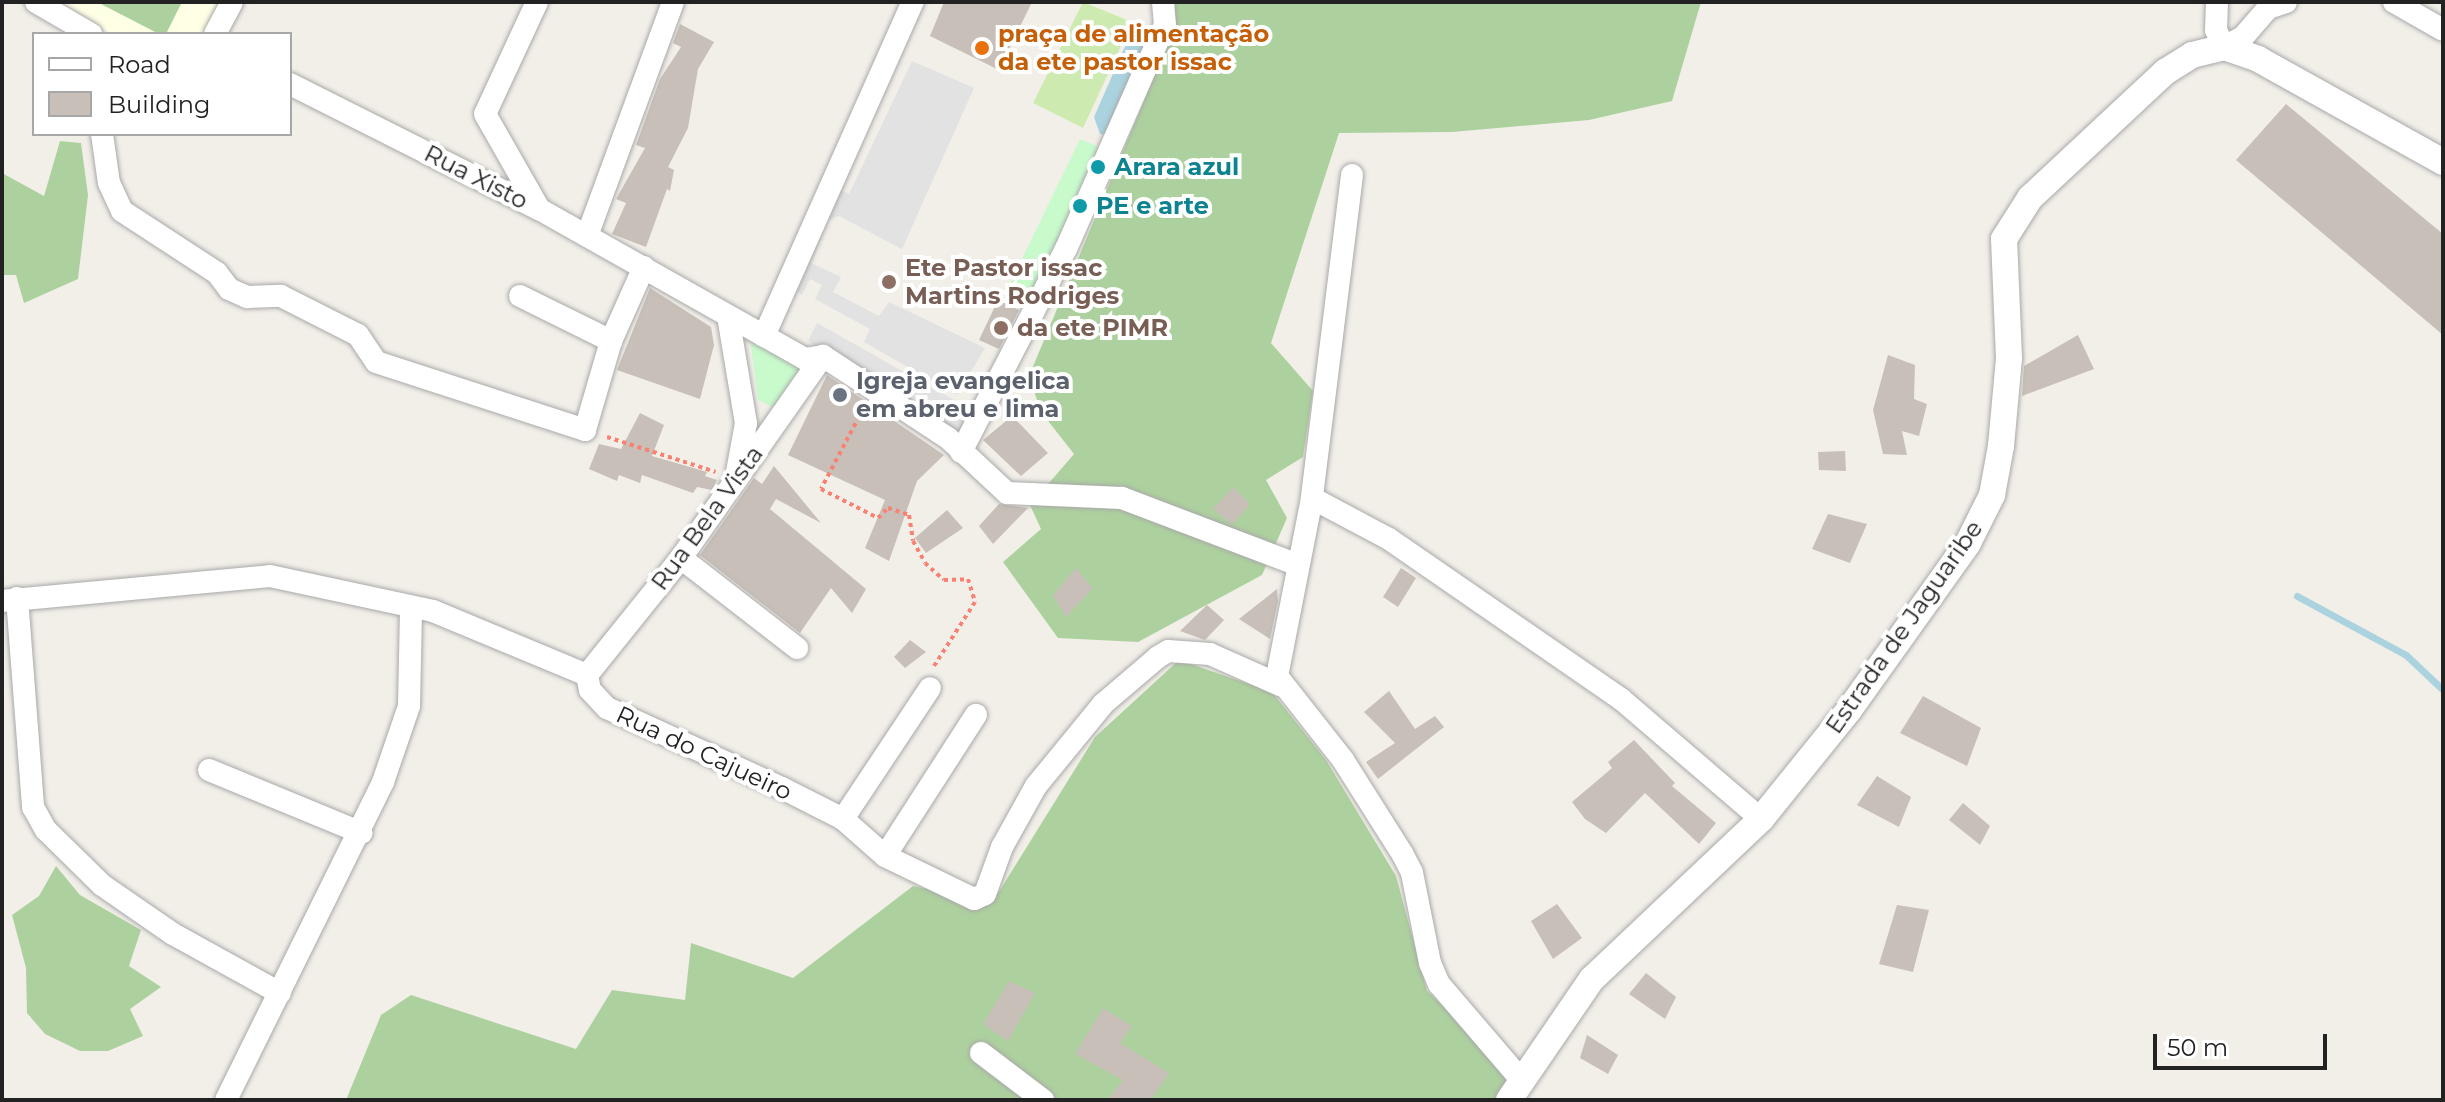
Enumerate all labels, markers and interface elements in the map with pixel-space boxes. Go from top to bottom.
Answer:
place label: praça de alimentação da ete pastor issac [998,20,1269,76]
legend [32,32,292,136]
marker: praça de alimentação da ete pastor issac [973,39,991,57]
text: Road [108,50,171,79]
text: Building [108,90,211,119]
street label: Rua Xisto [419,139,533,215]
place label: Arara azul [1114,153,1239,181]
marker: Arara azul [1089,158,1107,176]
place label: PE e arte [1096,192,1209,220]
marker: PE e arte [1071,197,1089,215]
place label: Ete Pastor issac Martins Rodriges [905,254,1119,310]
marker: Ete Pastor issac Martins Rodriges [880,273,898,291]
place label: da ete PIMR [1017,314,1168,342]
marker: da ete PIMR [992,319,1010,337]
place label: Igreja evangelica em abreu e lima [856,367,1070,423]
marker: Igreja evangelica em abreu e lima [831,386,849,404]
street label: Rua Bela Vista [645,440,769,596]
street label: Estrada de Jaguaribe [1820,515,1988,739]
street label: Rua do Cajueiro [612,700,796,806]
scale bar [2157,1018,2331,1068]
text: 50 m [2167,1033,2228,1062]

